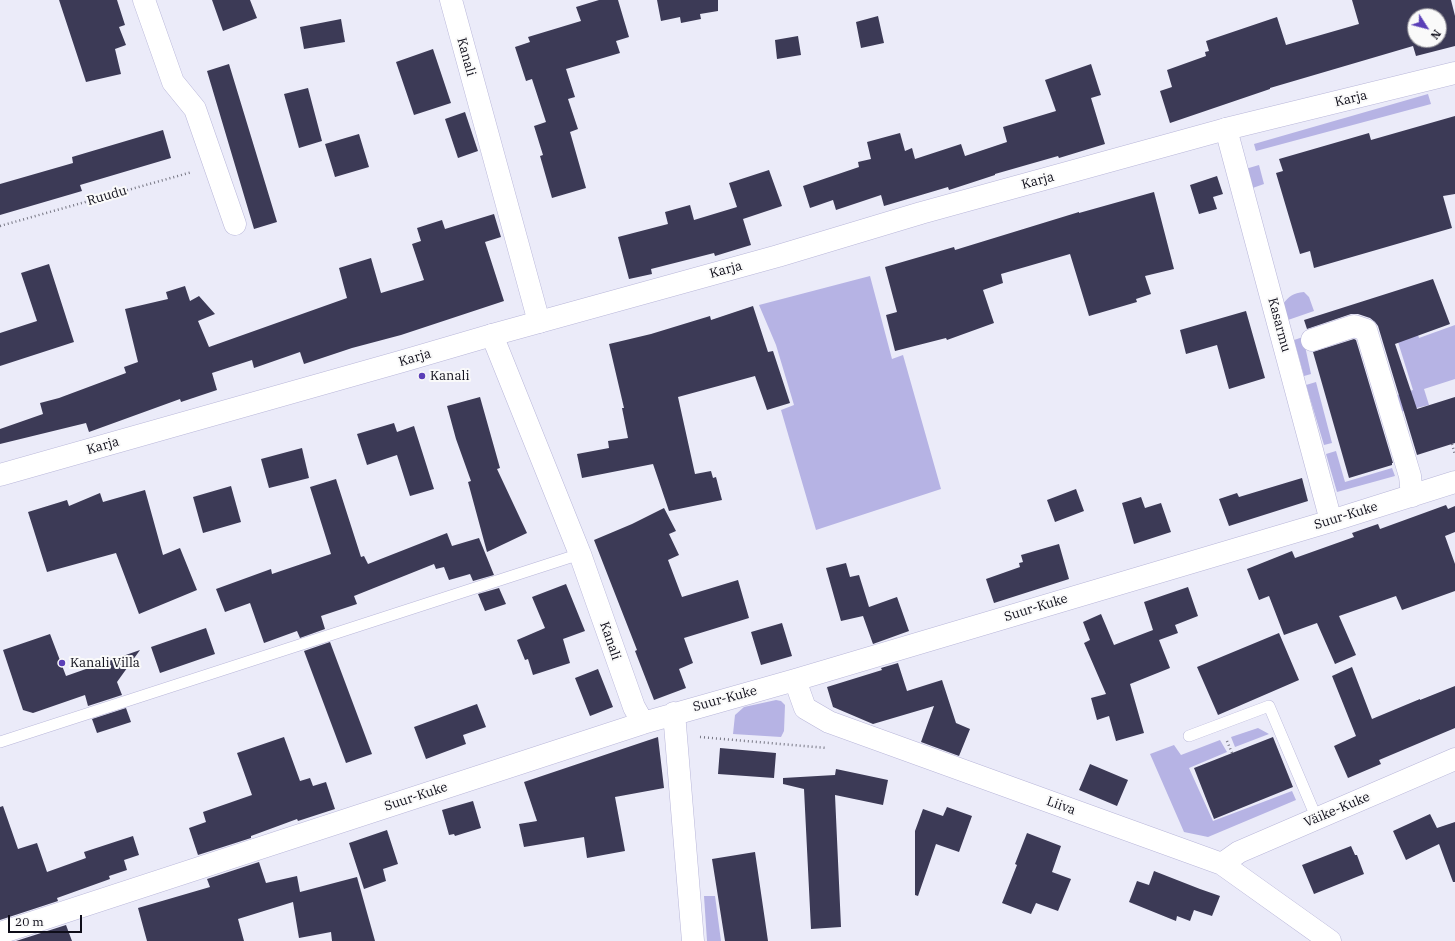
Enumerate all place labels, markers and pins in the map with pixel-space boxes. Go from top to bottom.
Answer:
place label: Kanali [430,368,469,384]
marker: Kanali [417,371,427,381]
place label: Kanali Villa [70,655,140,671]
marker: Kanali Villa [57,658,67,668]

